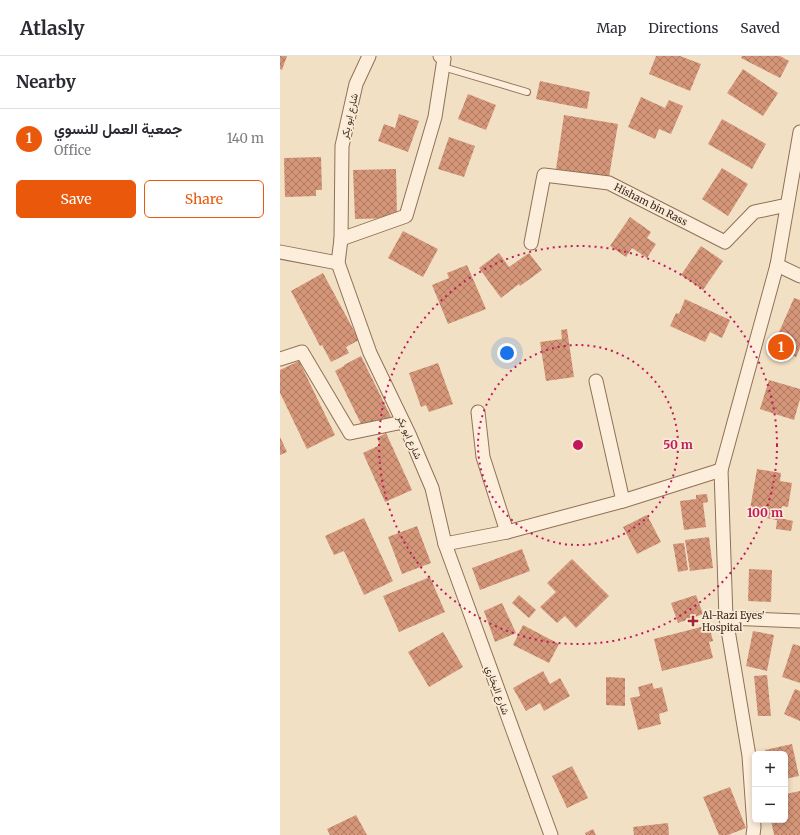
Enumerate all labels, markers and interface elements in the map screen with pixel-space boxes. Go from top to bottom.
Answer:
text: Atlasly [20,16,84,40]
text: Map [596,19,626,37]
text: Directions [648,19,718,37]
text: Saved [740,19,780,37]
text: Nearby [16,71,76,93]
street label: شارع ابو بكر [338,92,361,141]
text: جمعية العمل للنسوي [54,119,182,138]
text: 1 [26,130,32,147]
text: 140 m [227,130,264,147]
text: Office [54,142,91,159]
button: Save [16,180,136,218]
button: Share [144,180,264,218]
street label: Hisham bin Rass [612,180,690,229]
pin: 1 [768,332,794,362]
your location [497,343,517,363]
street label: شارع ابو بكر [394,412,425,461]
text: 50 m [663,437,693,452]
centre of rings [571,438,585,452]
text: 100 m [747,505,783,520]
place label: Al-Razi Eyes' Hospital [701,609,765,634]
marker: Al-Razi Eyes' Hospital [687,615,699,627]
street label: شارع البخاري [481,664,512,717]
map controls [752,751,788,823]
button: + [752,751,788,787]
button: − [752,787,788,823]

